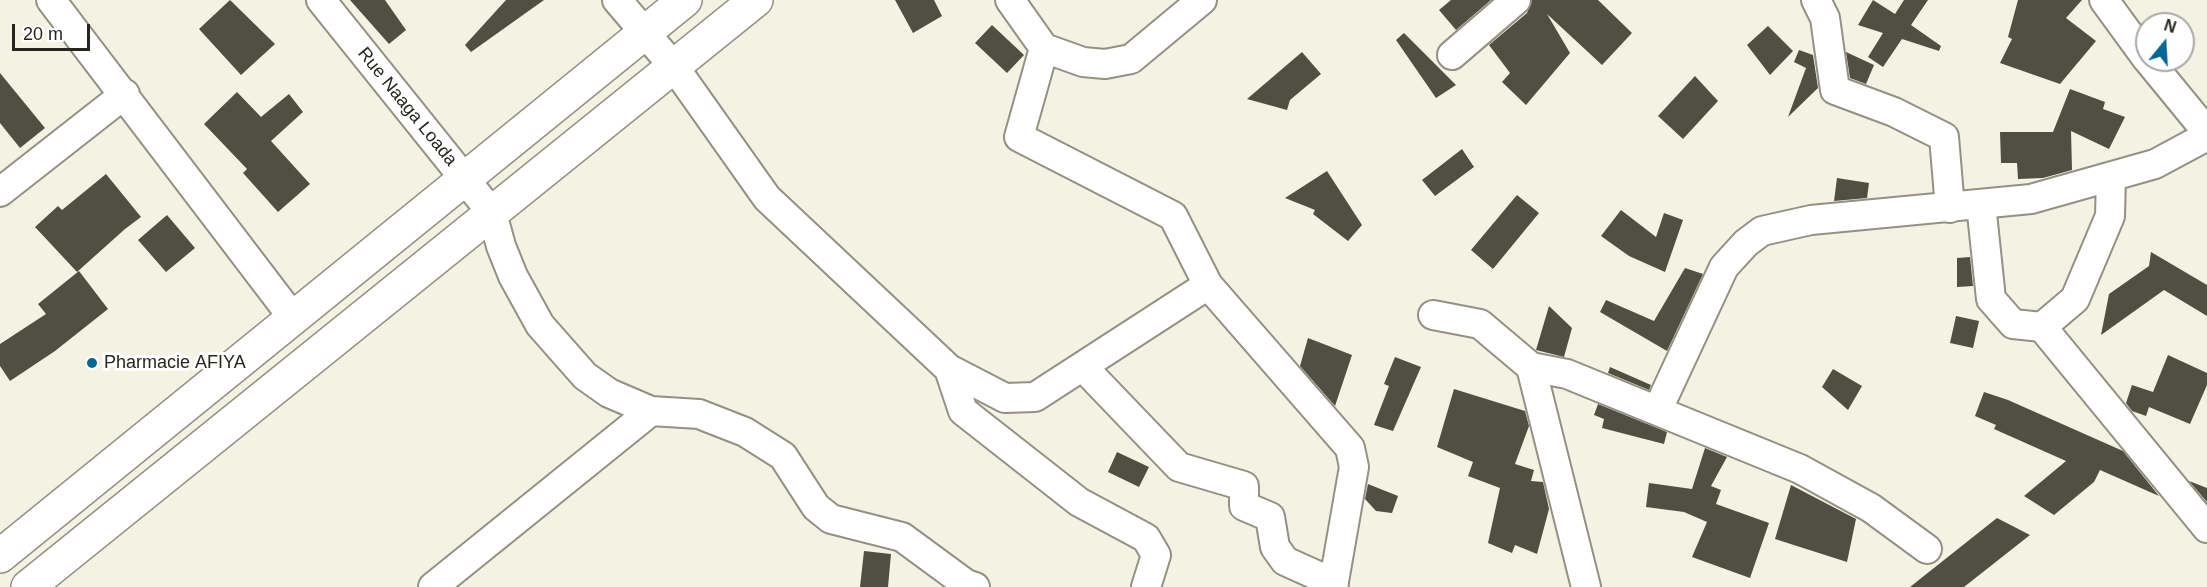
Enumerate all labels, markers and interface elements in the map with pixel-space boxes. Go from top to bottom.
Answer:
scale bar [15,12,93,50]
north arrow [2135,12,2195,72]
text: N [2162,16,2178,36]
text: 20 m [23,24,63,44]
street label: Rue Naaga Loada [353,43,461,171]
place label: Pharmacie AFIYA [104,352,246,374]
marker: Pharmacie AFIYA [85,356,99,370]

